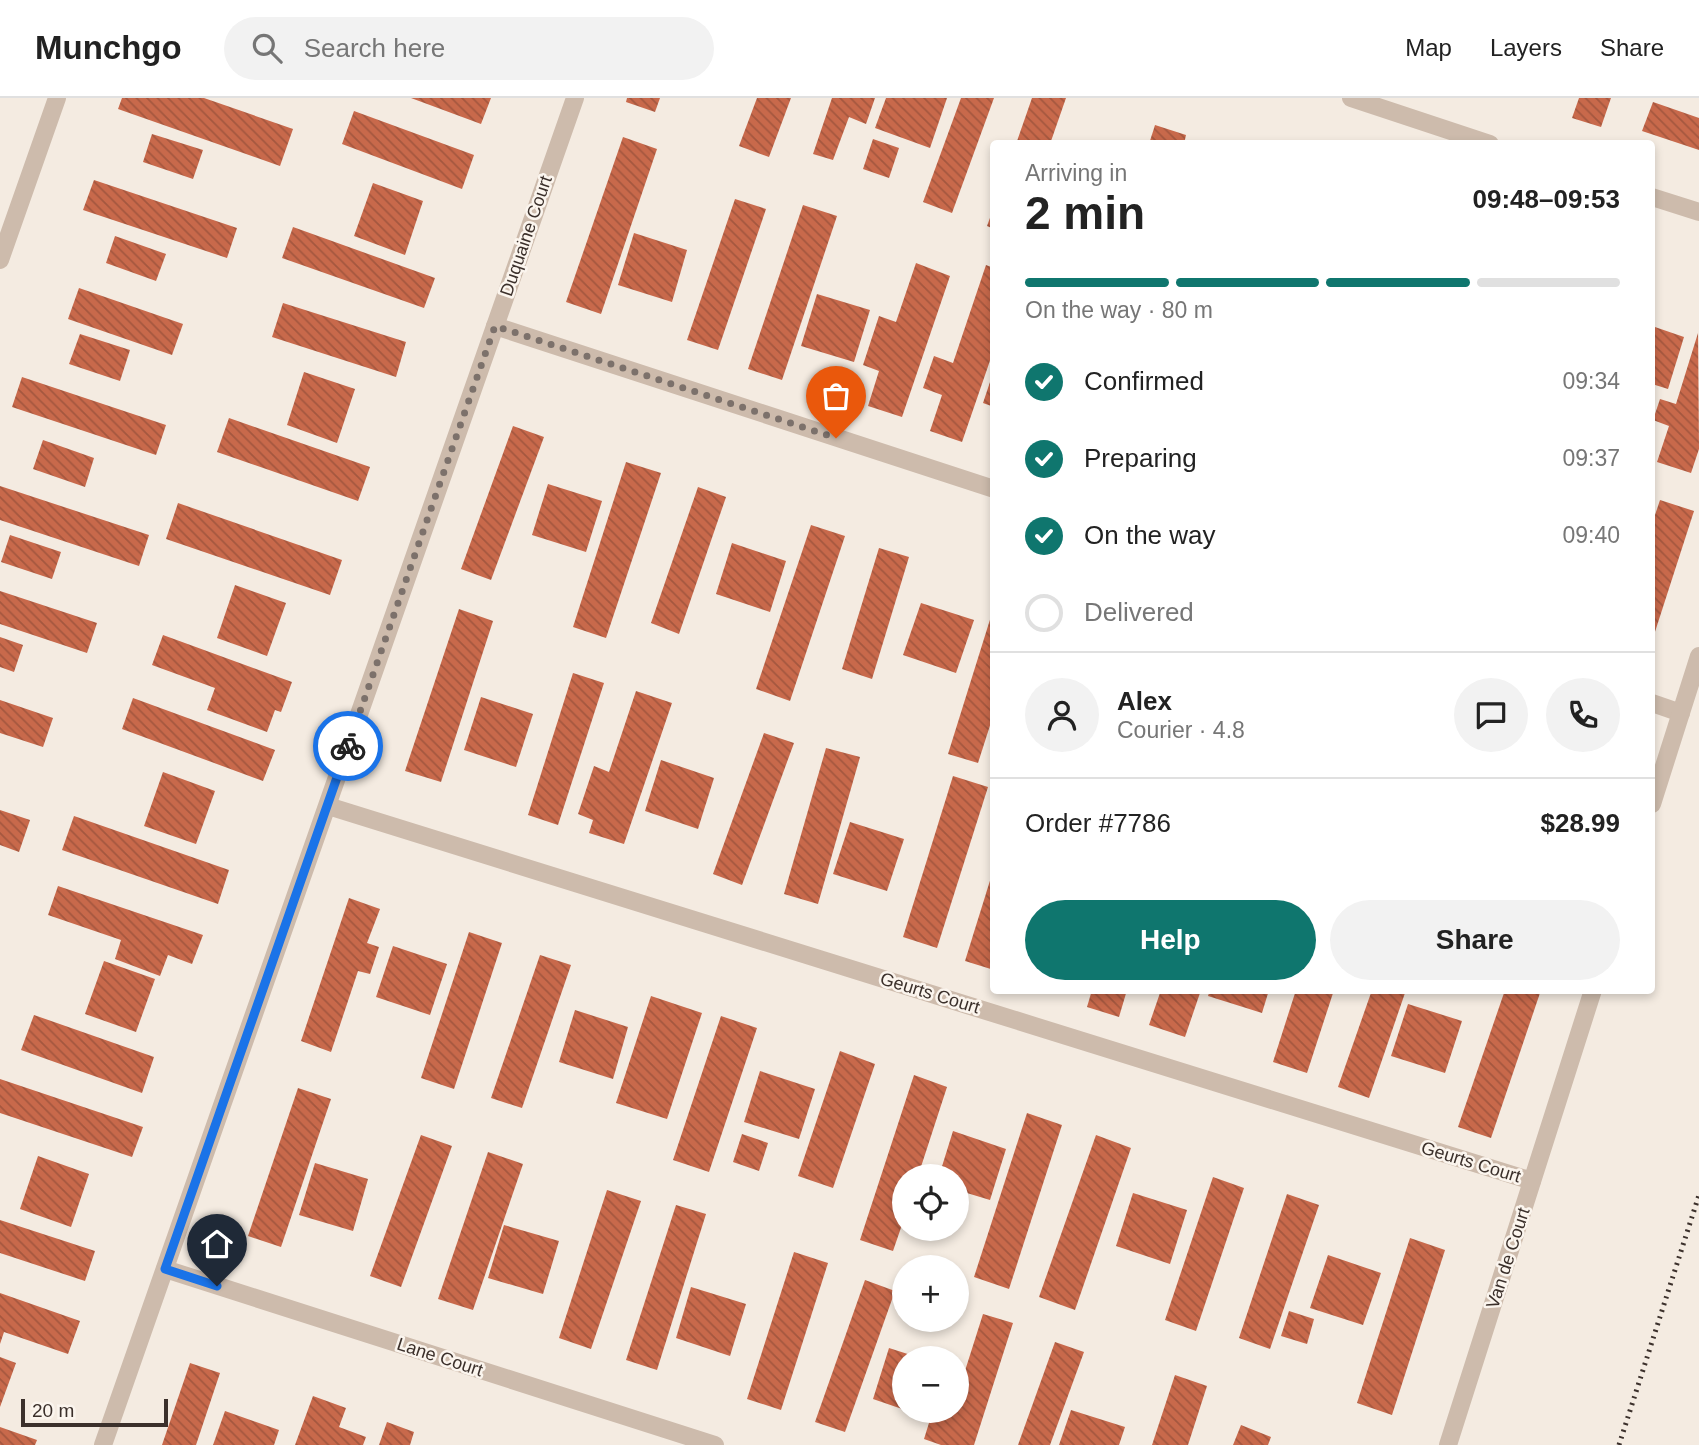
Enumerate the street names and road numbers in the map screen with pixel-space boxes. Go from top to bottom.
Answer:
street label: Duquaine Court [496,173,556,299]
street label: Geurts Court [878,968,982,1018]
street label: Geurts Court [1419,1137,1523,1187]
street label: Van de Court [1482,1205,1534,1311]
street label: Lane Court [395,1334,485,1380]

